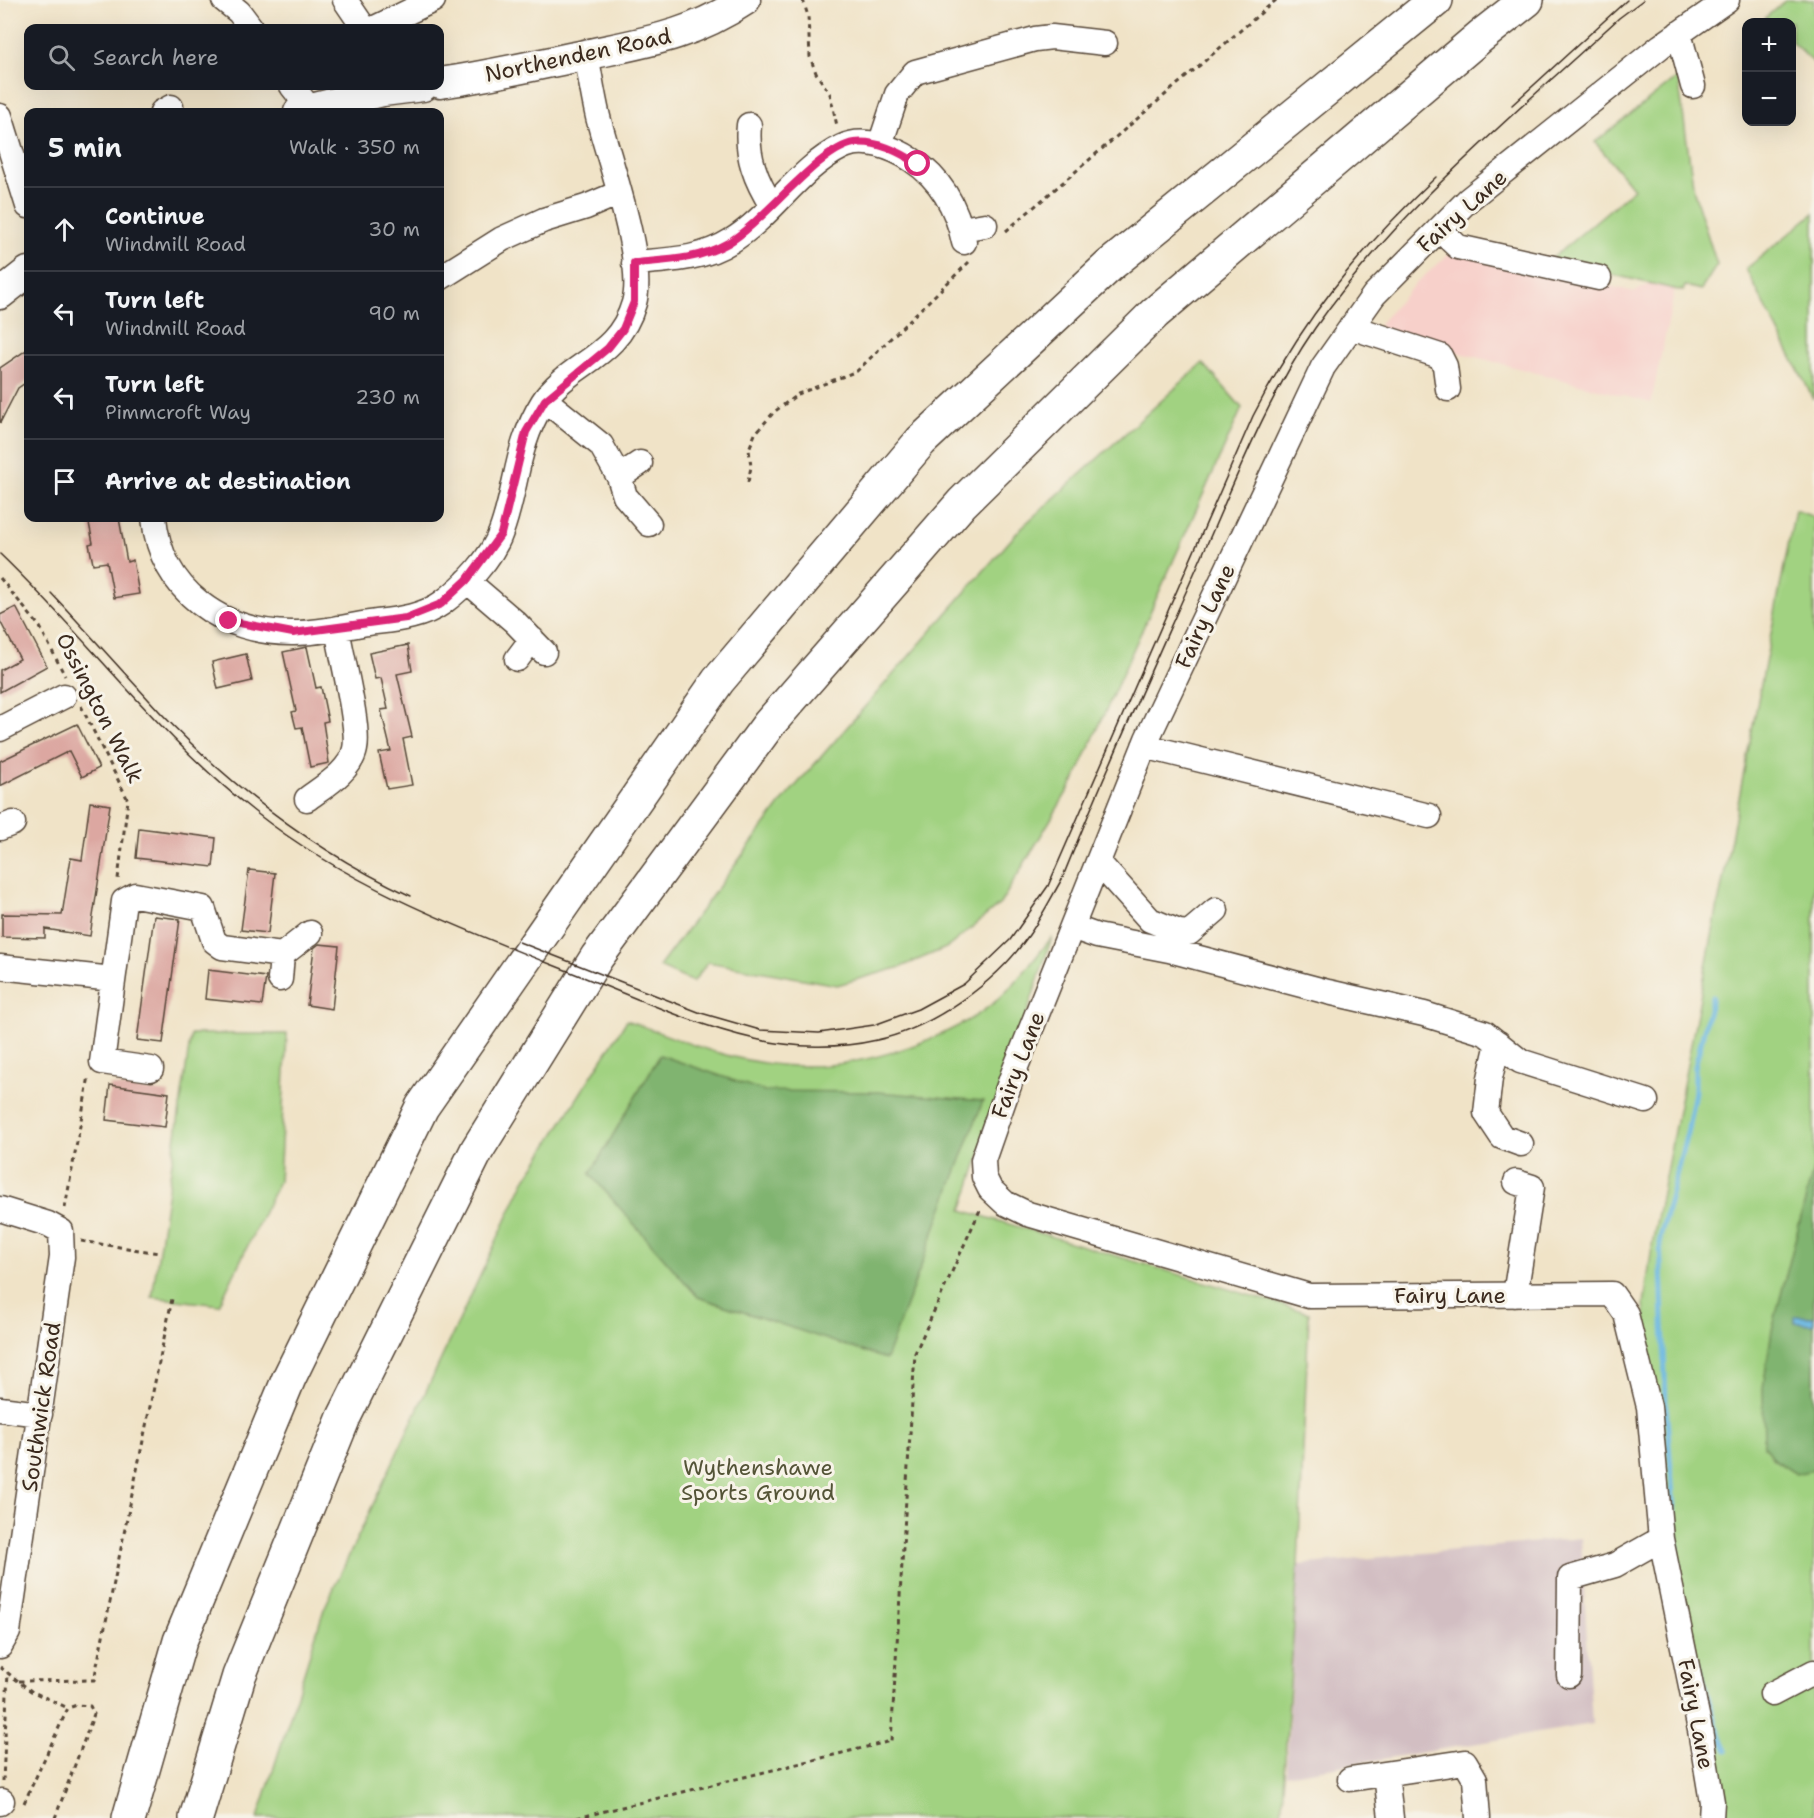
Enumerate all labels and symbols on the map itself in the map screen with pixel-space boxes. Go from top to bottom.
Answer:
street label: Northenden Road [482,21,674,89]
route start [904,150,930,176]
street label: Fairy Lane [1411,163,1513,259]
street label: Fairy Lane [1168,559,1242,673]
route end [215,607,241,633]
street label: Ossington Walk [50,628,150,788]
street label: Fairy Lane [984,1008,1052,1122]
street label: Fairy Lane [1394,1281,1506,1310]
street label: Southwick Road [15,1320,67,1494]
park label: Wythenshawe Sports Ground [681,1453,835,1507]
street label: Fairy Lane [1671,1656,1721,1772]

